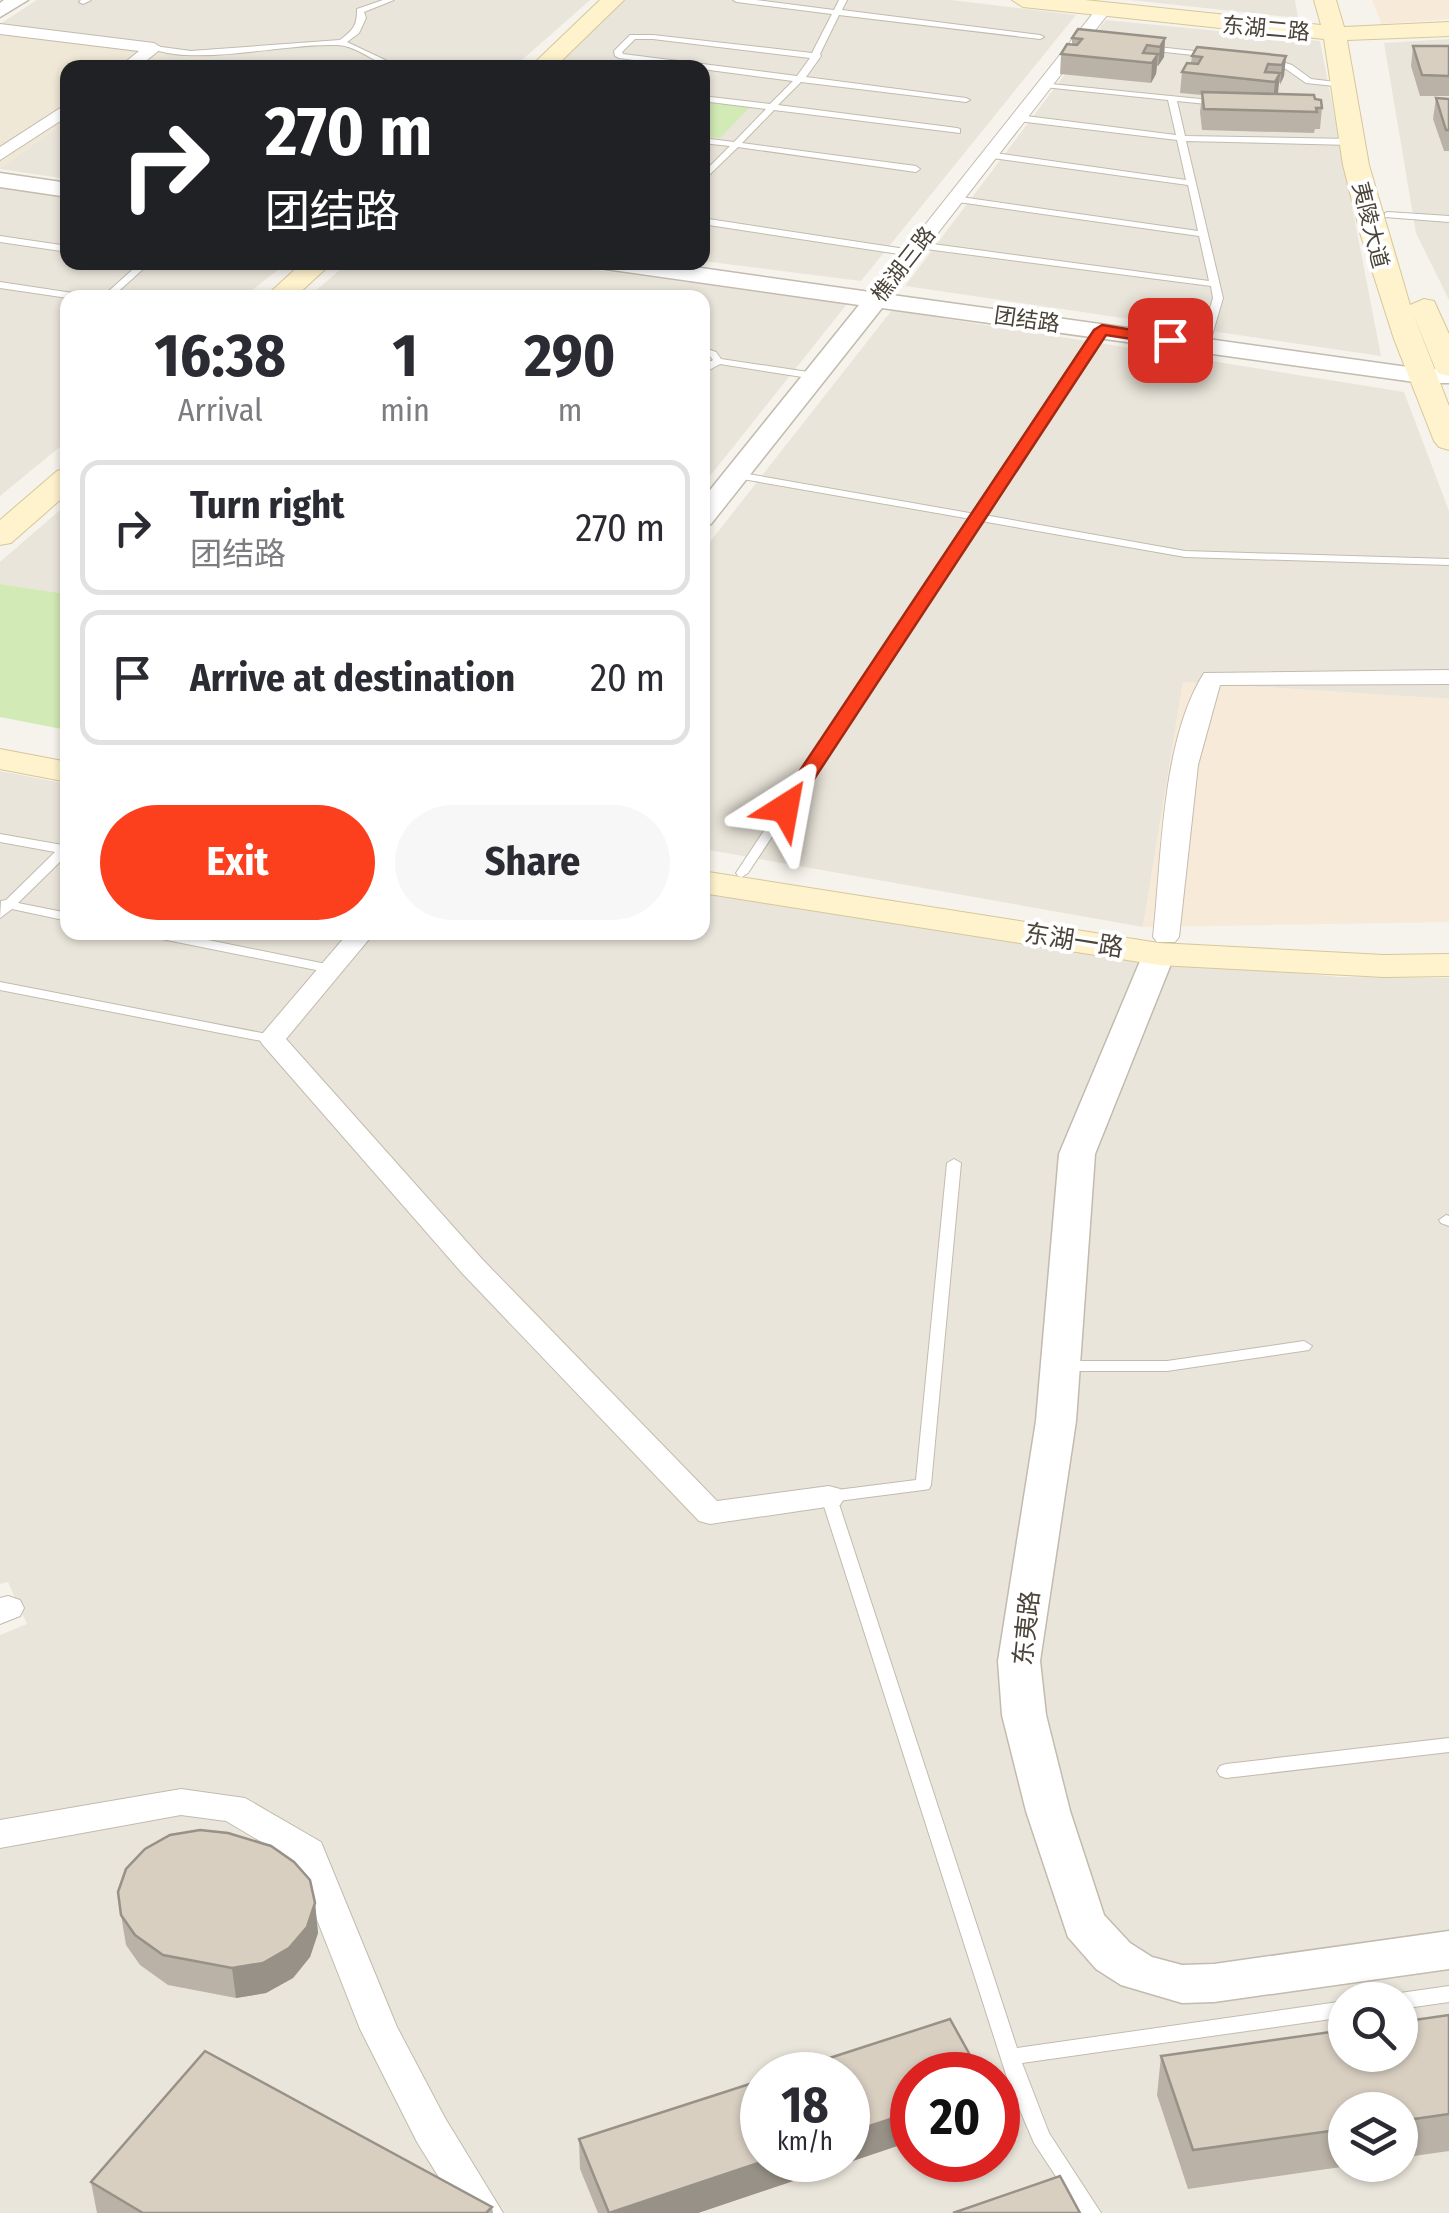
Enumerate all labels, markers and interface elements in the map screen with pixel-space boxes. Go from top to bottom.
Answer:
street label: 东湖二路 [1221,11,1311,46]
text: 270 m [265,90,432,174]
icon: right [100,100,230,230]
street label: 夷陵大道 [1347,179,1394,271]
text: 团结路 [265,185,400,239]
street label: 樵湖三路 [866,221,941,307]
pin [1128,298,1213,383]
street label: 团结路 [992,302,1061,337]
icon: arrive [1143,313,1198,368]
text: 16:38 [154,320,286,392]
text: 1 [392,320,418,392]
text: 290 [524,320,616,392]
text: Arrival [178,391,263,429]
text: min [380,391,430,429]
text: m [558,391,582,429]
text: Turn right [190,482,344,528]
icon: right [105,500,160,555]
text: 270 m [576,505,665,551]
text: 团结路 [190,535,286,573]
icon: arrive [105,650,160,705]
text: Arrive at destination [190,655,515,701]
text: 20 m [590,655,665,701]
position arrow [733,756,837,860]
button: Exit [100,805,375,920]
button: Share [395,805,670,920]
street label: 东湖一路 [1022,918,1126,964]
street label: 东夷路 [1008,1589,1046,1667]
map controls [1328,1982,1418,2182]
button: search [1328,1982,1418,2072]
speed limit sign: 20 [890,2052,1020,2182]
text: 18 [781,2075,829,2135]
button: layers [1328,2092,1418,2182]
text: km/h [777,2127,833,2157]

